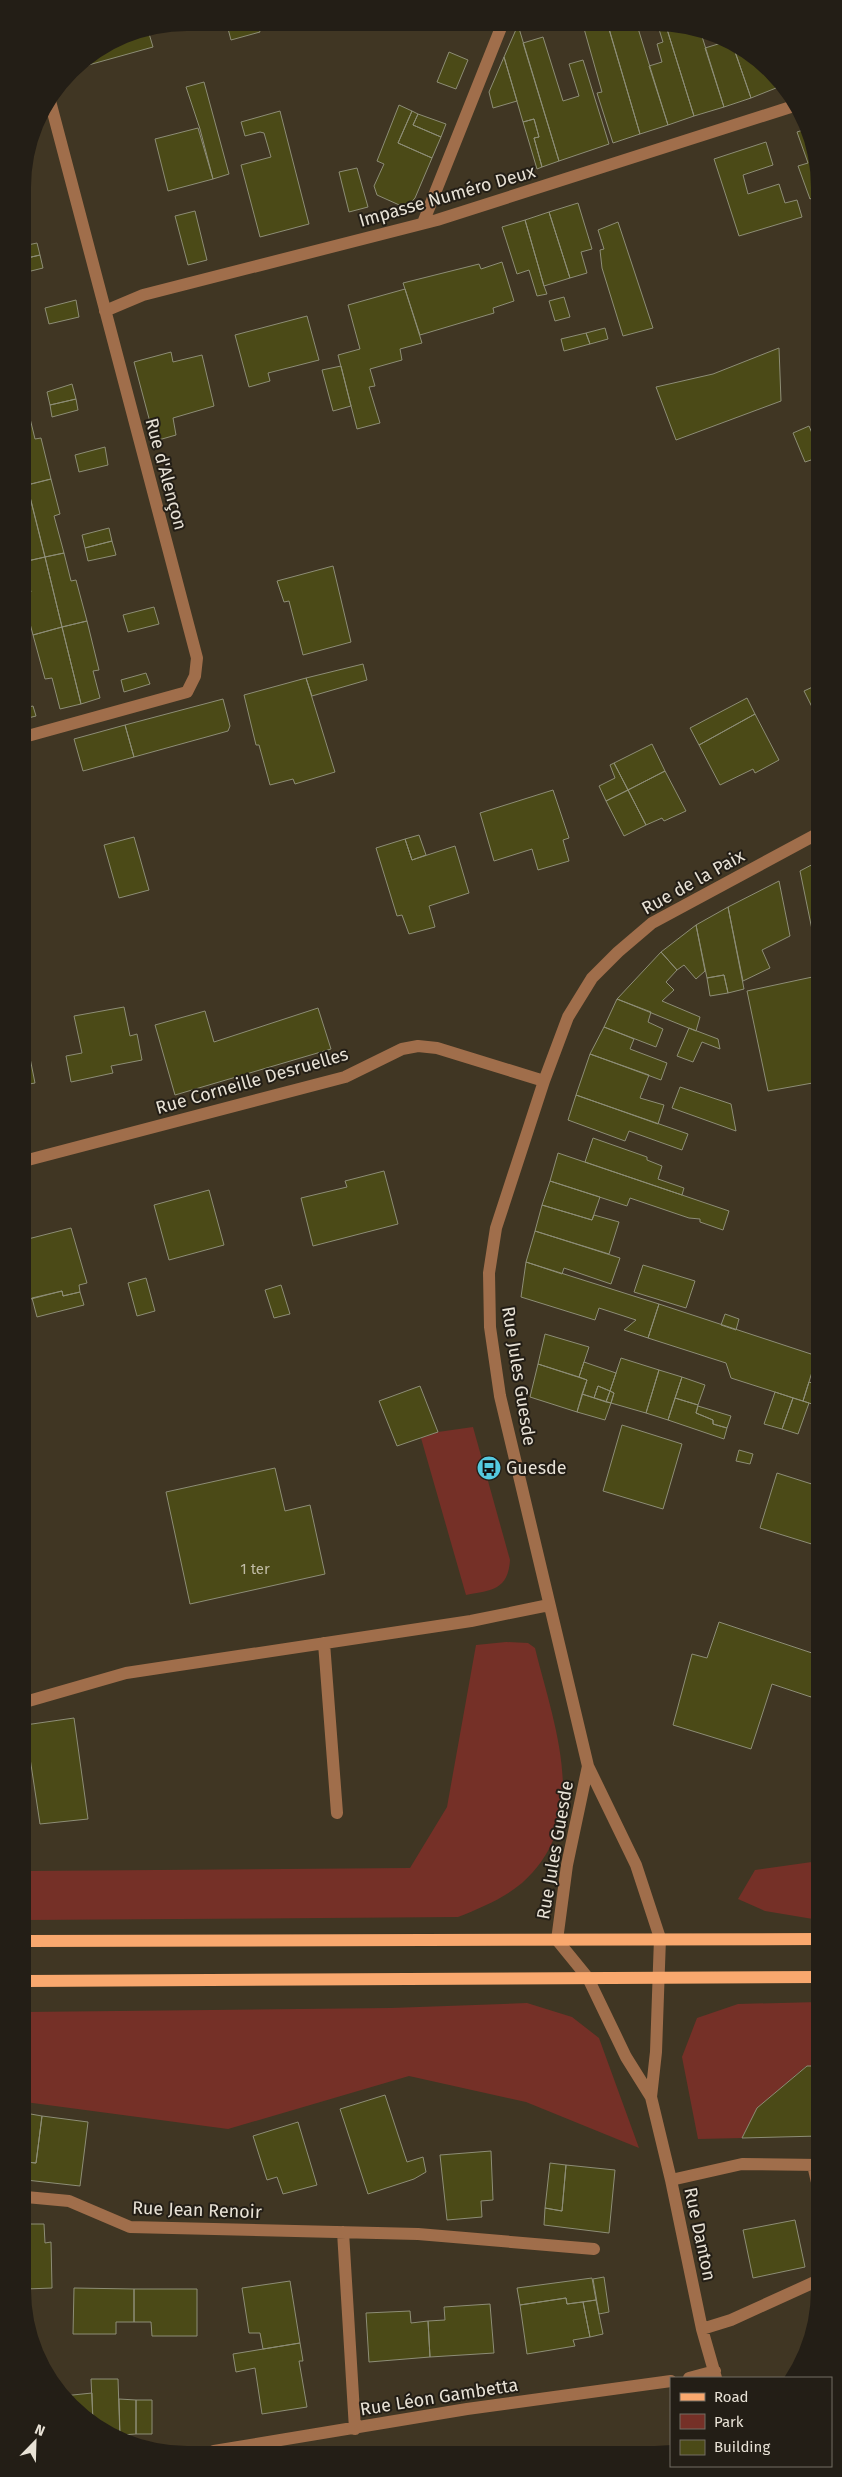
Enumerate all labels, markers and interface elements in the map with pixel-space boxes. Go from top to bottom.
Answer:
street label: Impasse Numéro Deux [356,160,538,232]
street label: Rue d'Alençon [140,415,192,533]
street label: Rue de la Paix [638,845,748,919]
street label: Rue Corneille Desruelles [153,1043,351,1119]
street label: Rue Jules Guesde [497,1305,541,1447]
bus stop icon: Guesde [476,1455,502,1481]
place label: Guesde [506,1457,567,1479]
house number: 1 ter [240,1560,270,1578]
street label: Rue Jules Guesde [532,1779,578,1921]
street label: Rue Danton [679,2185,721,2283]
street label: Rue Jean Renoir [132,2197,262,2223]
street label: Rue Léon Gambetta [358,2374,520,2420]
legend [670,2377,832,2467]
text: Road [714,2388,749,2406]
text: Park [714,2413,744,2431]
north arrow [10,2417,60,2467]
text: N [32,2421,47,2440]
text: Building [714,2438,770,2456]

